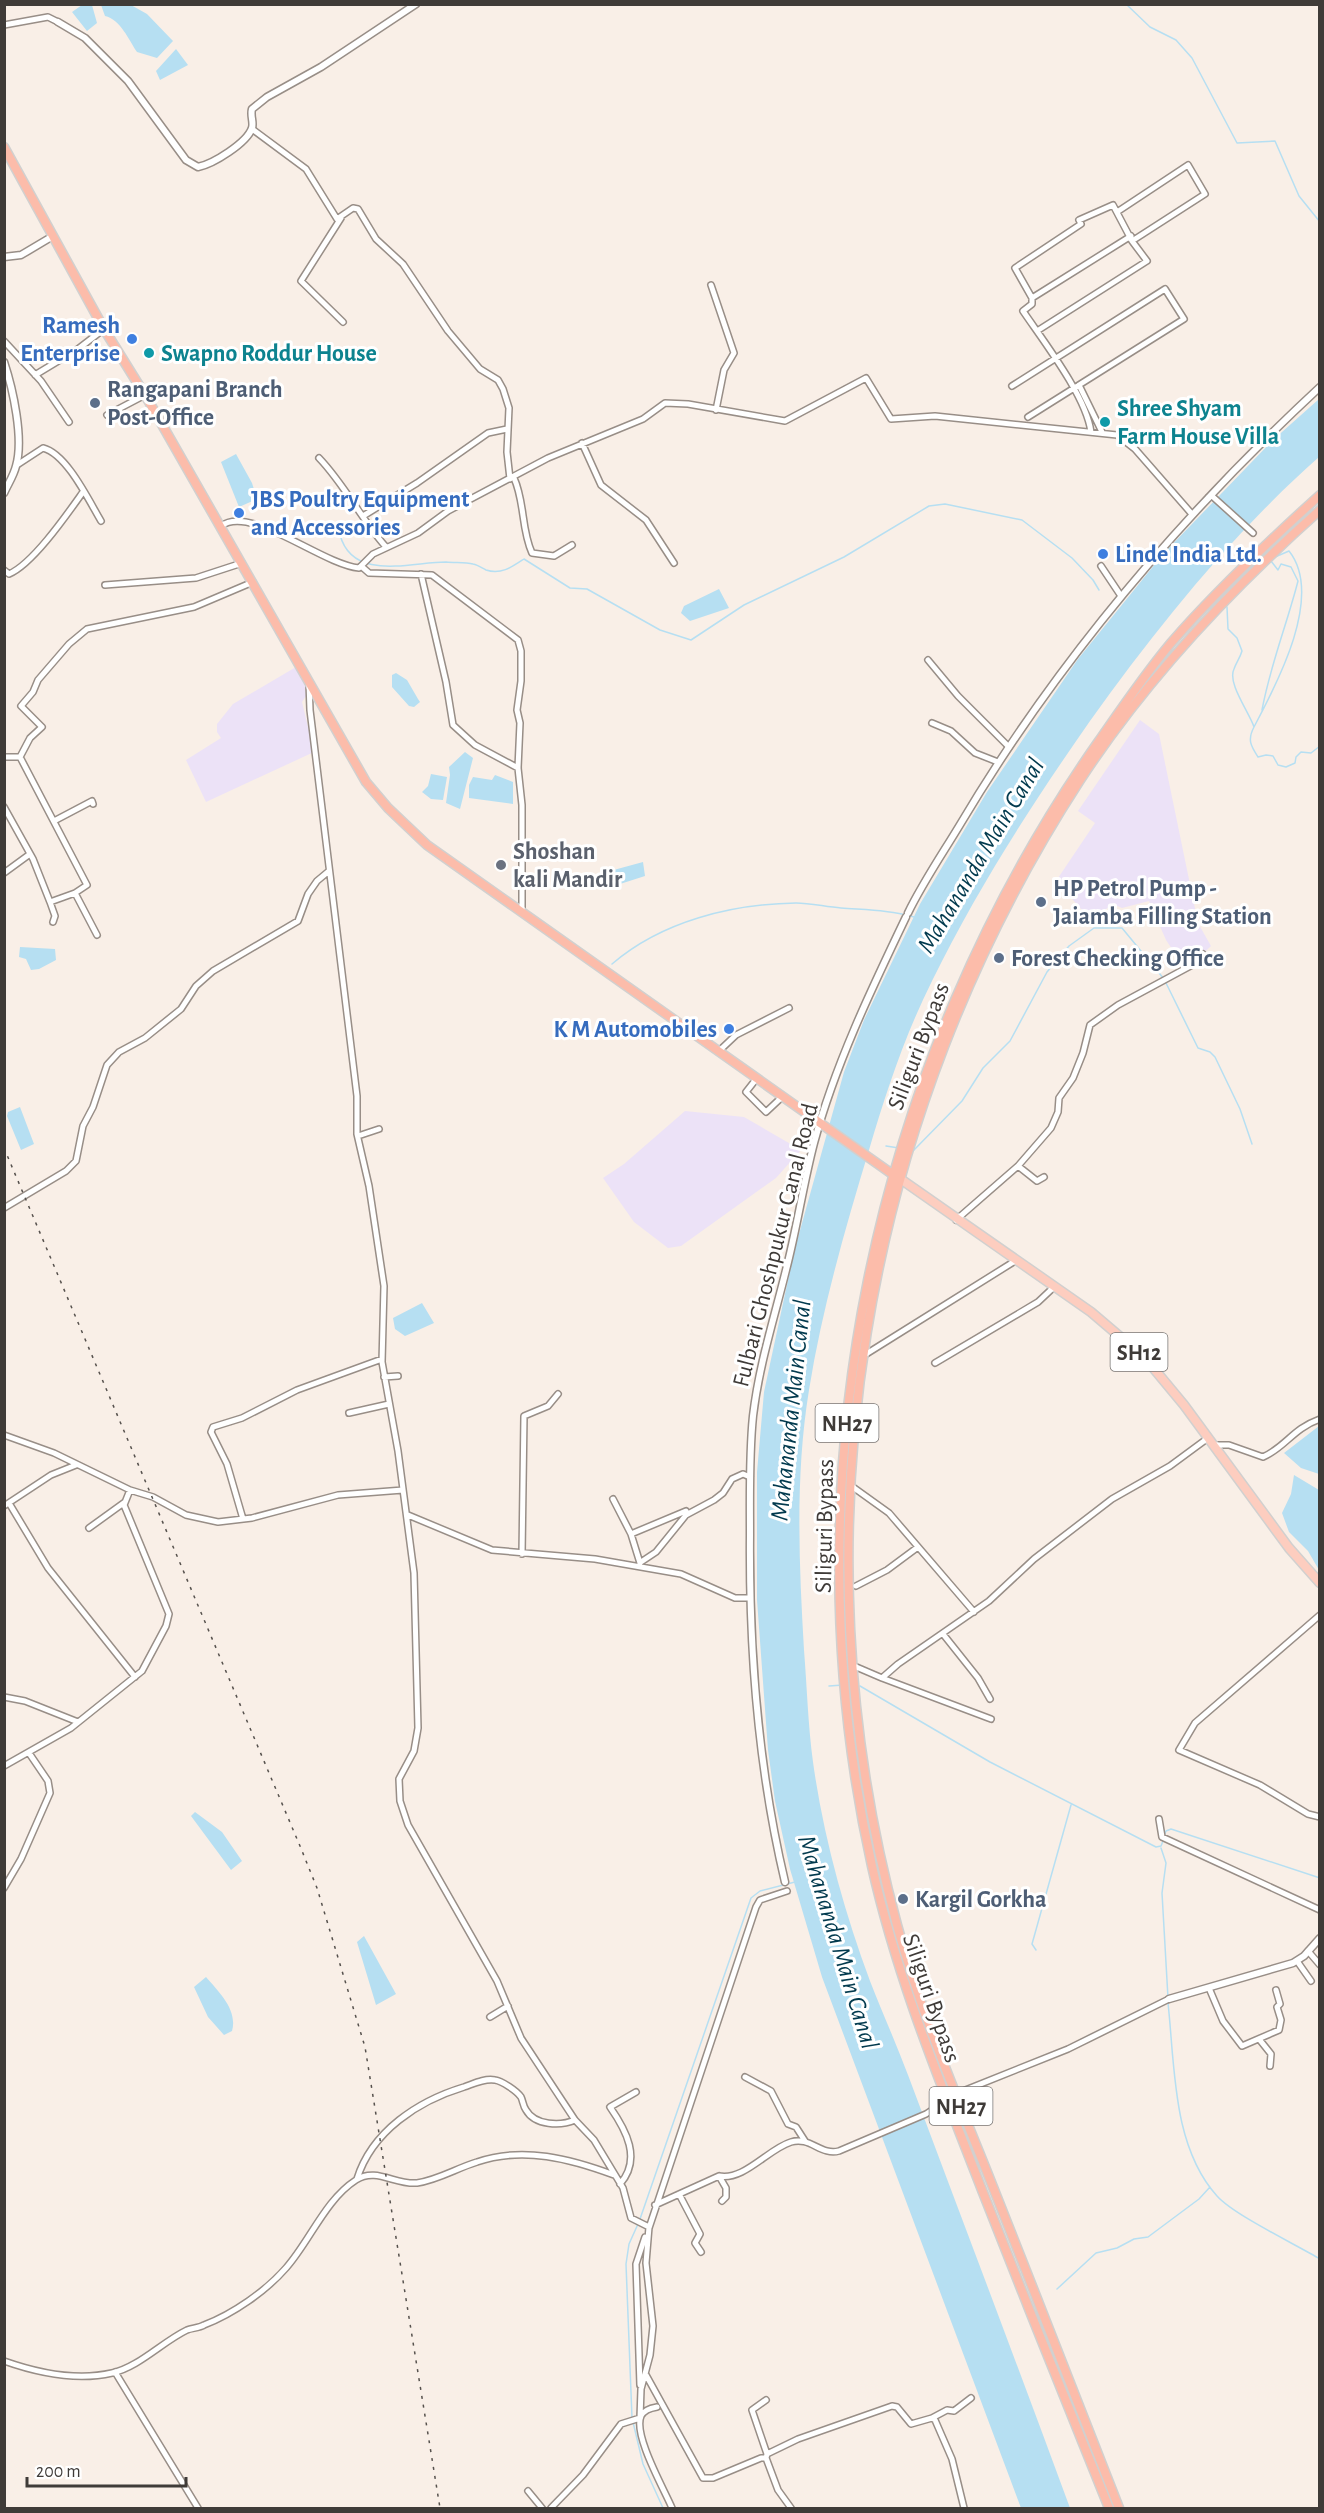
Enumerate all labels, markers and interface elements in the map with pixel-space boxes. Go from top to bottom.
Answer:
place label: Ramesh Enterprise [20,314,120,366]
marker: Ramesh Enterprise [125,332,139,346]
place label: Swapno Roddur House [161,342,377,366]
marker: Swapno Roddur House [142,346,156,360]
place label: Rangapani Branch Post-Office [107,378,283,430]
marker: Rangapani Branch Post-Office [88,396,102,410]
place label: Shree Shyam Farm House Villa [1117,397,1279,449]
marker: Shree Shyam Farm House Villa [1098,415,1112,429]
place label: JBS Poultry Equipment and Accessories [251,488,469,540]
marker: JBS Poultry Equipment and Accessories [232,506,246,520]
place label: Linde India Ltd. [1115,543,1262,567]
marker: Linde India Ltd. [1096,547,1110,561]
water label: Mahananda Main Canal [912,753,1049,958]
place label: Shoshan kali Mandir [513,840,623,892]
marker: Shoshan kali Mandir [494,858,508,872]
place label: HP Petrol Pump - Jaiamba Filling Station [1053,877,1272,929]
marker: HP Petrol Pump - Jaiamba Filling Station [1034,895,1048,909]
place label: Forest Checking Office [1011,947,1224,971]
marker: Forest Checking Office [992,951,1006,965]
street label: Siliguri Bypass [884,979,954,1113]
place label: K M Automobiles [554,1018,717,1042]
marker: K M Automobiles [722,1022,736,1036]
street label: Fulbari Ghoshpukur Canal Road [729,1101,823,1390]
water label: Mahananda Main Canal [766,1298,816,1522]
road number: SH12 [1110,1333,1168,1371]
road number: NH27 [816,1404,878,1442]
street label: Siliguri Bypass [812,1459,838,1593]
water label: Mahananda Main Canal [793,1832,883,2052]
place label: Kargil Gorkha [915,1888,1047,1912]
marker: Kargil Gorkha [896,1892,910,1906]
street label: Siliguri Bypass [898,1931,964,2066]
road number: NH27 [930,2087,992,2125]
scale bar [27,2450,186,2488]
text: 200 m [36,2463,81,2481]

